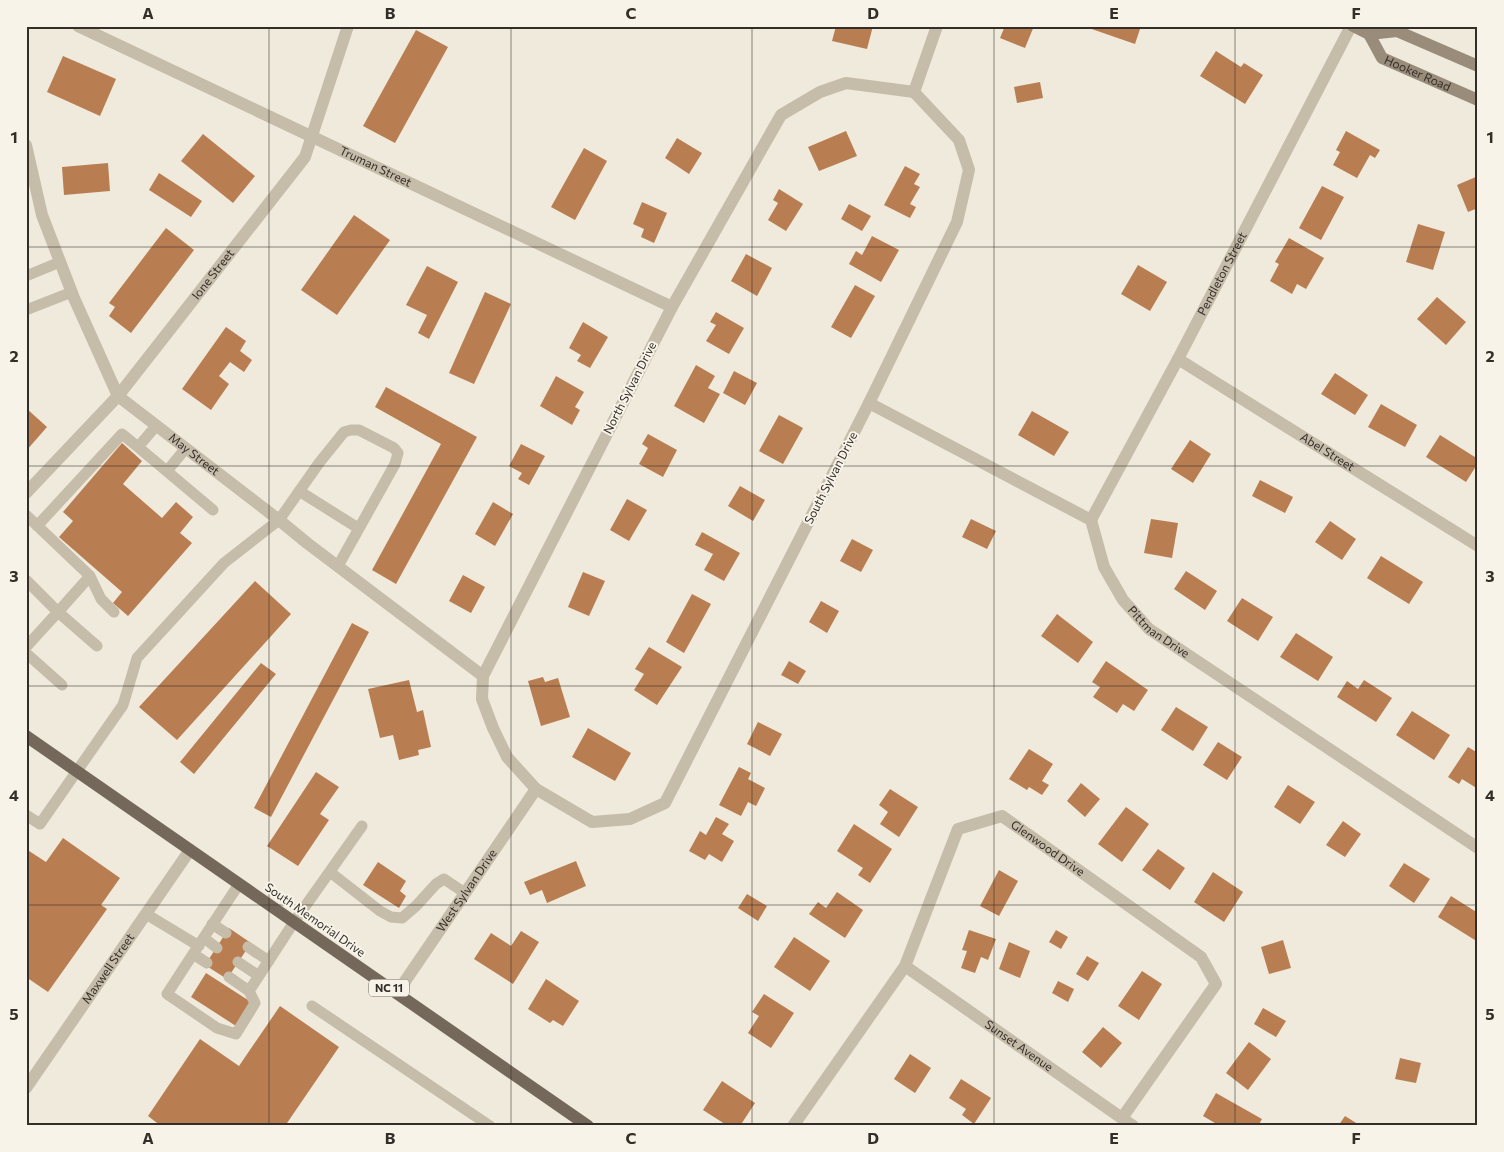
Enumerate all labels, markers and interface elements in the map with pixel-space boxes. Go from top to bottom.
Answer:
text: A [142,3,154,22]
text: B [385,3,396,22]
text: C [626,3,637,22]
text: D [867,3,879,22]
text: E [1109,3,1119,22]
text: F [1351,3,1361,22]
street label: Hooker Road [1382,52,1453,93]
text: 1 [10,127,18,146]
text: 1 [1486,127,1494,146]
street label: Truman Street [338,143,414,189]
street label: Pendleton Street [1194,229,1249,317]
street label: Ione Street [188,246,236,302]
street label: North Sylvan Drive [600,339,658,436]
text: 2 [9,346,19,365]
text: 2 [1485,346,1495,365]
street label: South Sylvan Drive [801,429,859,526]
street label: Abel Street [1298,429,1358,473]
street label: May Street [166,430,223,478]
text: 3 [9,566,19,585]
text: 3 [1485,566,1495,585]
street label: Pittman Drive [1126,602,1193,660]
text: 4 [9,785,19,804]
text: 4 [1485,785,1495,804]
street label: Glenwood Drive [1009,817,1088,878]
street label: West Sylvan Drive [433,846,499,934]
street label: South Memorial Drive [263,879,368,959]
street label: Maxwell Street [78,930,137,1006]
road number: NC 11 [369,980,409,996]
text: 5 [9,1004,19,1023]
text: 5 [1485,1004,1495,1023]
street label: Sunset Avenue [983,1016,1056,1074]
text: A [142,1128,154,1147]
text: B [385,1128,396,1147]
text: C [626,1128,637,1147]
text: D [867,1128,879,1147]
text: E [1109,1128,1119,1147]
text: F [1351,1128,1361,1147]

